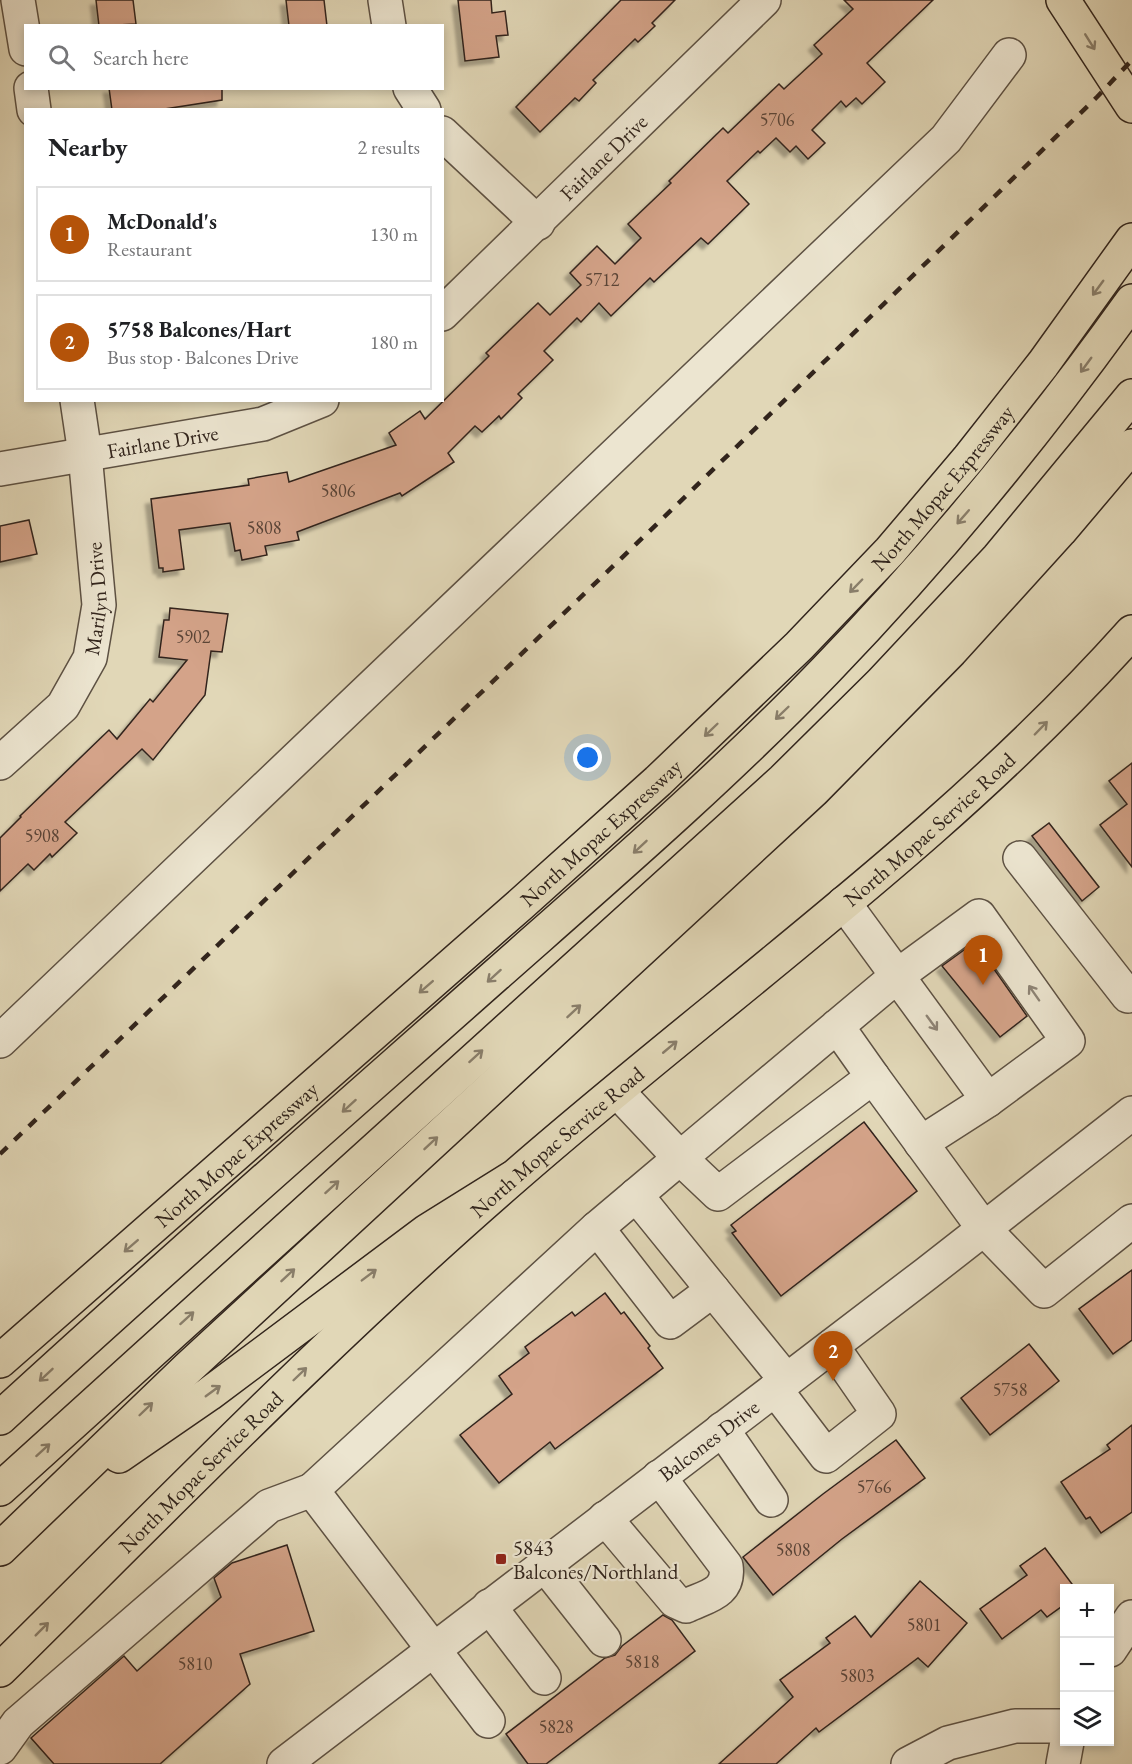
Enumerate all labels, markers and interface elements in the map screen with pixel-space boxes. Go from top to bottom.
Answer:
search box [24,24,444,90]
one-way arrow [1085,33,1097,50]
icon: search [45,41,78,74]
text: Search here [93,43,188,72]
street label: Fairlane Drive [553,108,653,206]
house number: 5706 [760,108,795,131]
text: Nearby [48,130,128,164]
text: 2 results [357,134,420,160]
text: McDonald's [107,207,217,236]
text: 1 [64,221,75,247]
text: 130 m [370,221,418,247]
text: Restaurant [107,236,192,262]
house number: 5712 [585,268,620,291]
one-way arrow [1092,279,1104,295]
text: 5758 Balcones/Hart [107,315,291,344]
text: 2 [64,329,75,355]
text: 180 m [370,329,418,355]
text: Bus stop · Balcones Drive [107,344,298,370]
one-way arrow [1080,357,1092,373]
street label: North Mopac Expressway [865,399,1020,576]
street label: Fairlane Drive [105,418,220,464]
house number: 5806 [321,479,356,502]
one-way arrow [957,509,970,525]
house number: 5808 [247,516,281,539]
street label: Marilyn Drive [77,541,113,657]
one-way arrow [849,579,864,594]
house number: 5902 [176,625,211,648]
one-way arrow [775,706,790,721]
one-way arrow [1033,720,1048,735]
one-way arrow [704,723,719,737]
your location [573,743,602,772]
street label: North Mopac Service Road [838,746,1021,912]
street label: North Mopac Expressway [514,752,687,912]
house number: 5908 [25,824,59,847]
one-way arrow [633,840,648,854]
pin: 1 [964,936,1002,985]
one-way arrow [487,969,502,983]
one-way arrow [418,981,434,994]
one-way arrow [1028,986,1040,1002]
one-way arrow [567,1004,582,1018]
one-way arrow [925,1015,938,1031]
one-way arrow [662,1040,677,1054]
one-way arrow [468,1049,483,1063]
street label: North Mopac Service Road [464,1060,650,1223]
street label: North Mopac Expressway [149,1075,324,1233]
one-way arrow [341,1099,356,1113]
one-way arrow [423,1136,438,1150]
one-way arrow [324,1180,339,1194]
one-way arrow [124,1239,139,1253]
one-way arrow [280,1268,295,1282]
one-way arrow [361,1269,377,1281]
one-way arrow [180,1311,195,1325]
pin: 2 [814,1332,852,1381]
one-way arrow [293,1367,308,1381]
one-way arrow [39,1368,54,1382]
house number: 5758 [993,1378,1027,1401]
street label: North Mopac Service Road [112,1384,288,1558]
one-way arrow [204,1385,220,1398]
street label: Balcones Drive [653,1393,764,1487]
one-way arrow [138,1401,153,1416]
one-way arrow [35,1443,50,1457]
house number: 5766 [857,1475,892,1498]
place label: 5843 Balcones/Northland [513,1534,679,1585]
house number: 5808 [776,1538,810,1561]
marker: 5843 Balcones/Northland [494,1552,508,1566]
map controls [1060,1584,1114,1746]
button: + [1060,1584,1114,1638]
house number: 5801 [907,1613,941,1636]
one-way arrow [34,1621,49,1636]
button: − [1060,1638,1114,1692]
house number: 5818 [625,1650,659,1673]
house number: 5810 [178,1652,213,1675]
house number: 5803 [840,1664,874,1687]
button: layers [1060,1692,1114,1746]
house number: 5828 [539,1715,573,1738]

